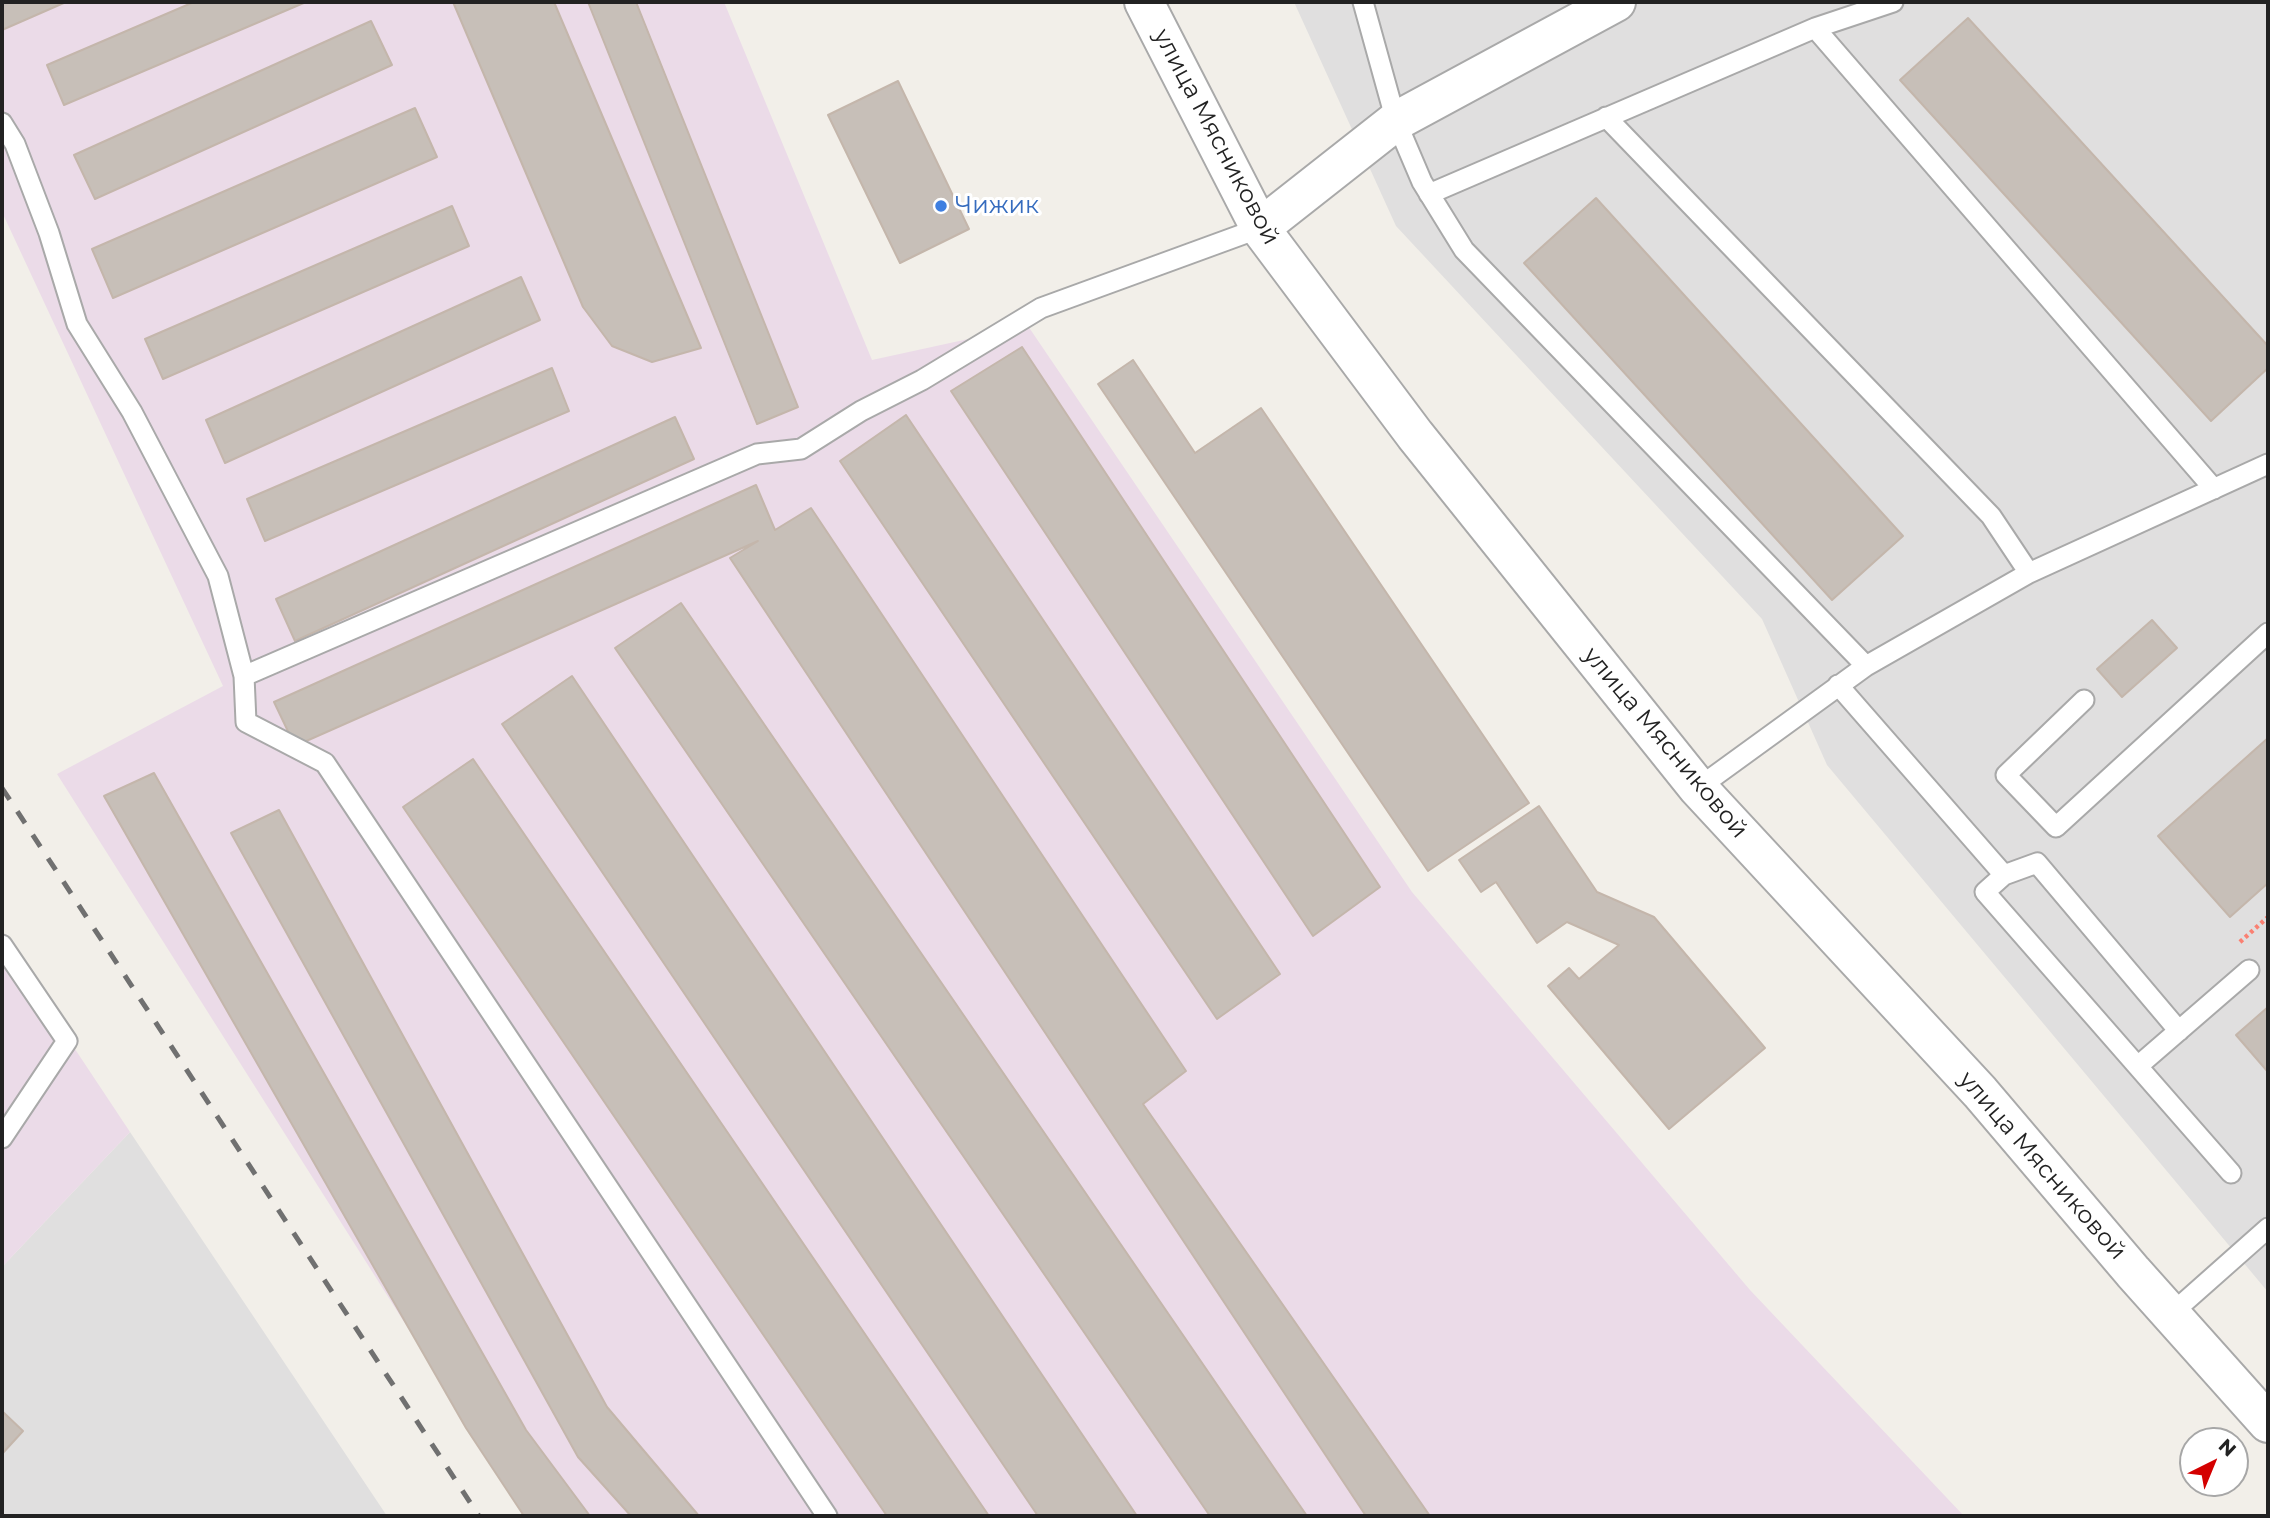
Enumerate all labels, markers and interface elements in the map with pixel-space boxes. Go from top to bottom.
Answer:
street label: улица Мясниковой [1147,24,1285,250]
place label: Чижик [955,192,1039,220]
marker: Чижик [933,198,949,214]
street label: улица Мясниковой [1577,642,1753,844]
street label: улица Мясниковой [1952,1066,2132,1266]
north arrow [2179,1427,2249,1497]
text: N [2214,1434,2241,1461]

